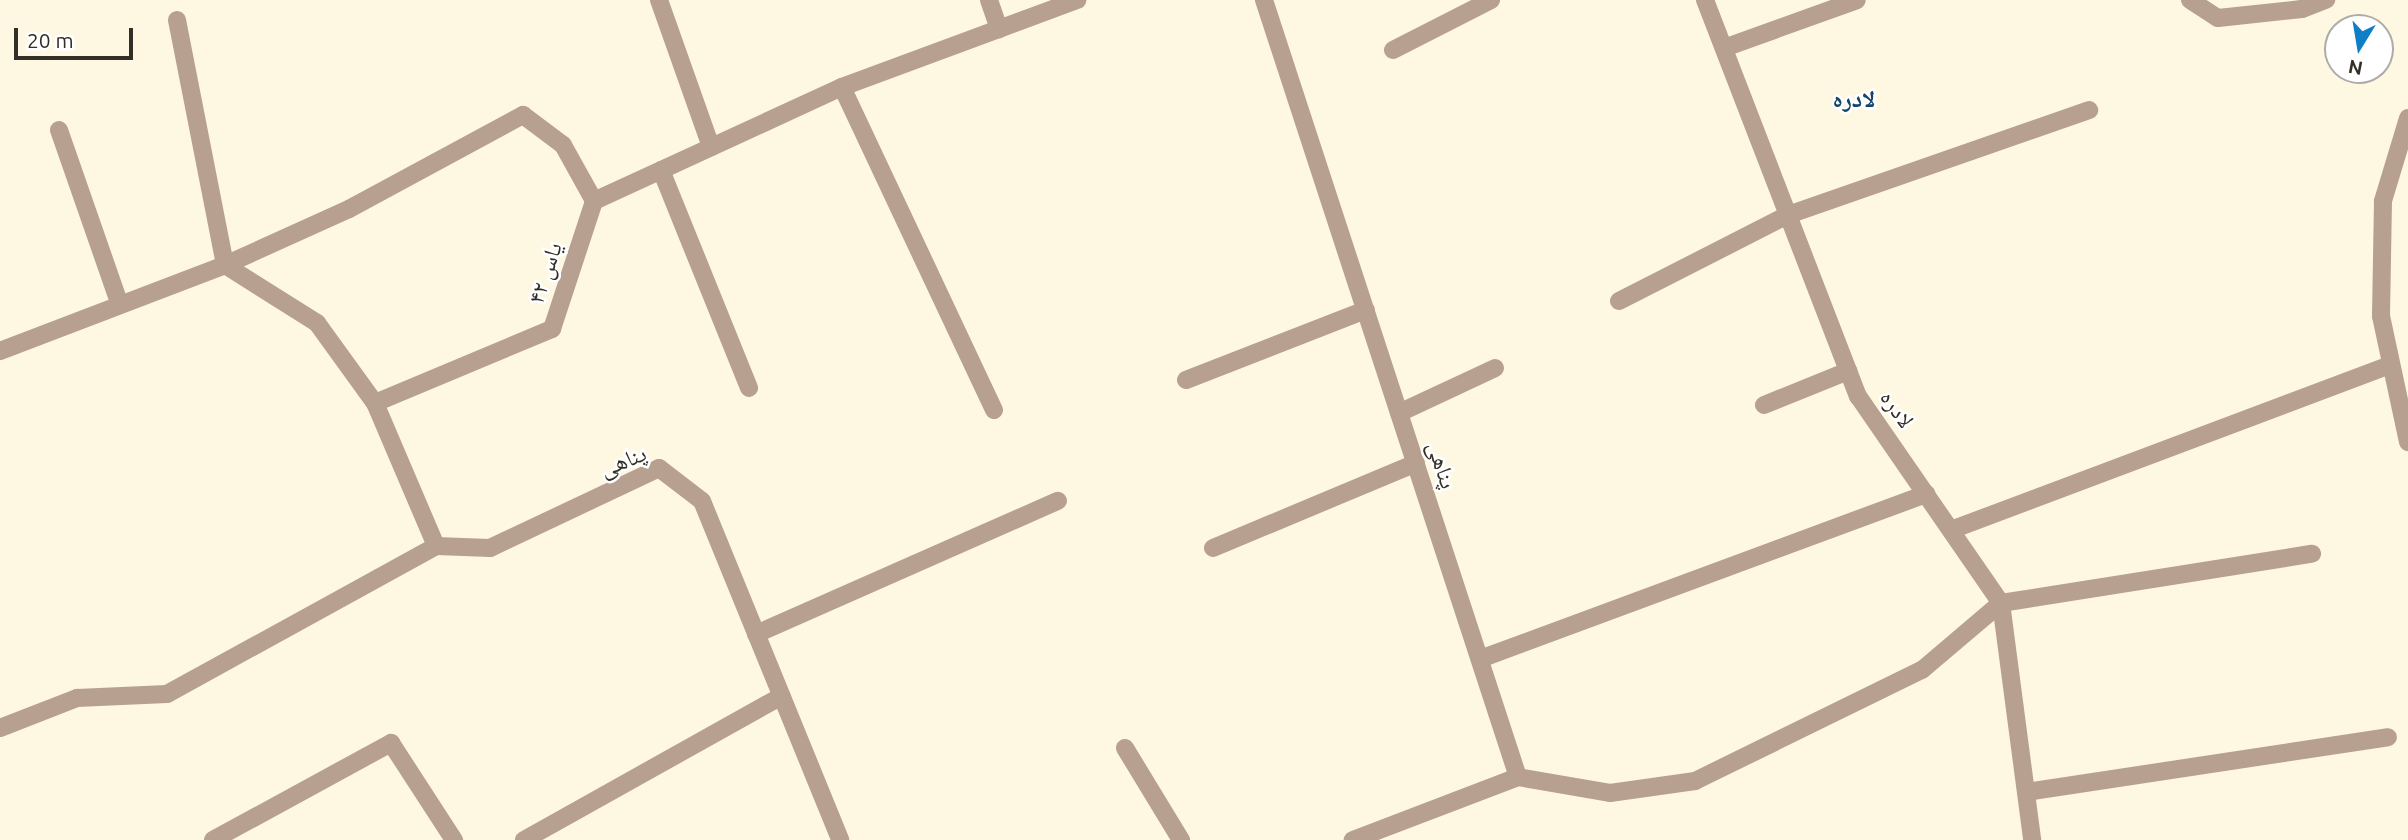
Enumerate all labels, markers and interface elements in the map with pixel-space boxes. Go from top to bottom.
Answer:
scale bar [18,14,136,58]
north arrow [2324,14,2394,84]
text: 20 m [27,28,74,52]
text: N [2346,55,2364,80]
district label: لادره [1833,85,1875,113]
street label: یاس ۴۲ [522,239,568,307]
street label: لادره [1874,385,1920,433]
street label: پناهی [1421,438,1463,492]
street label: پناهی [596,439,650,483]

